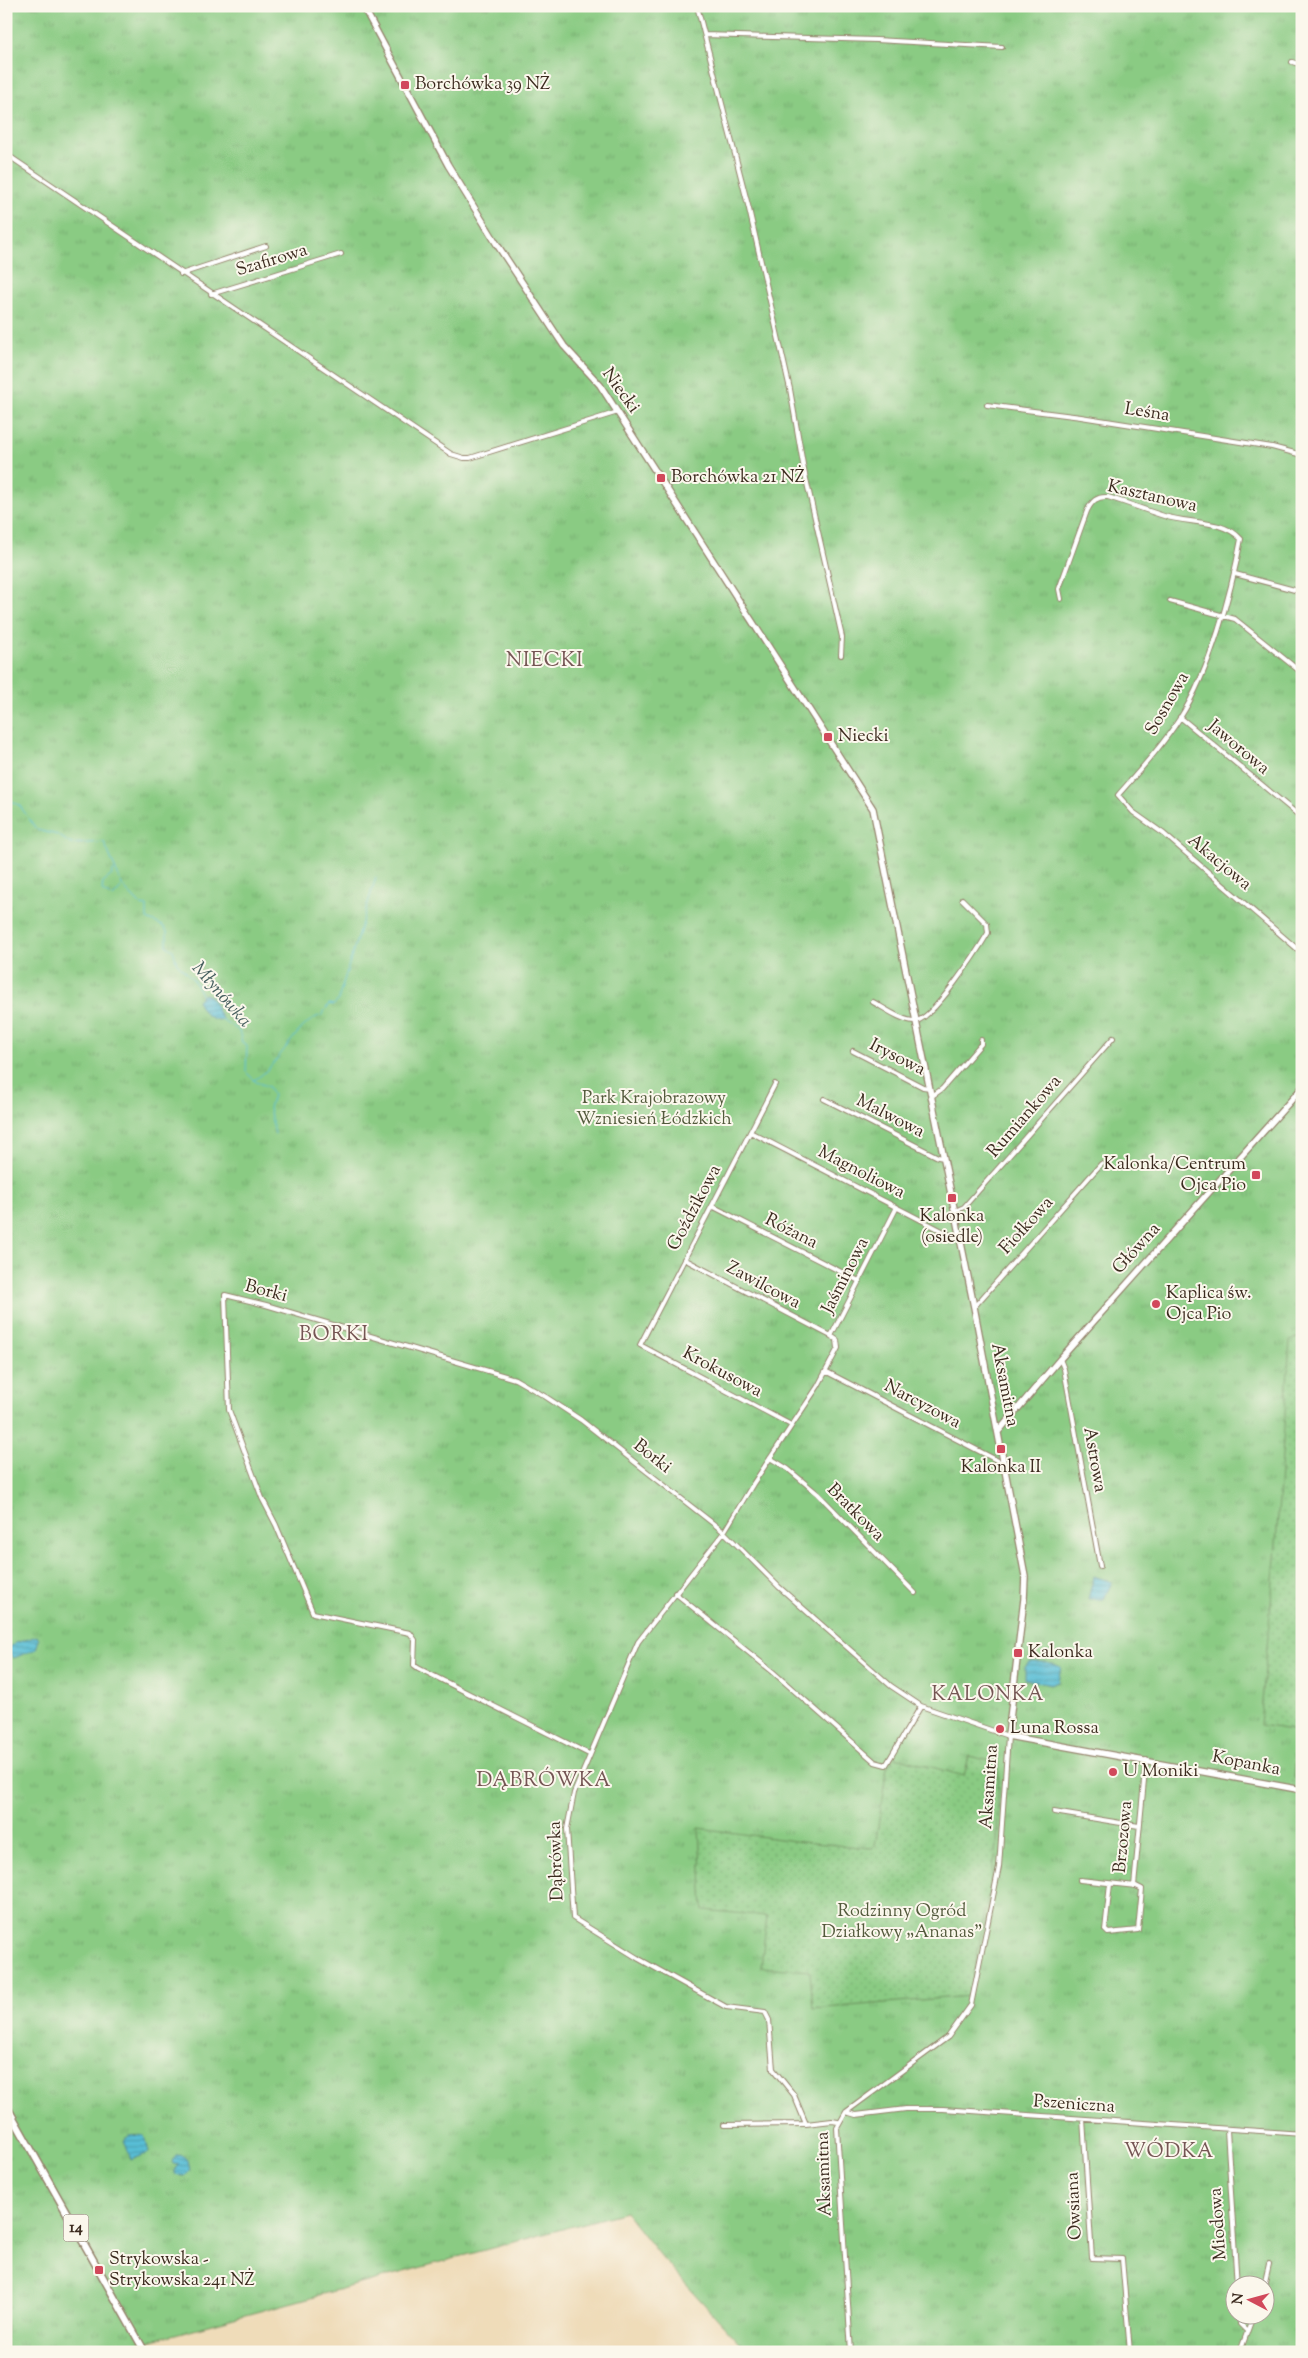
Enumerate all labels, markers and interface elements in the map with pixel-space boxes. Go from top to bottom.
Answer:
place label: Borchówka 39 NŻ [415,72,550,98]
marker: Borchówka 39 NŻ [399,79,411,91]
street label: Szafirowa [233,238,311,284]
street label: Niecki [595,363,645,419]
street label: Leśna [1123,397,1171,429]
place label: Borchówka 21 NŻ [671,465,805,491]
marker: Borchówka 21 NŻ [655,472,667,484]
street label: Kasztanowa [1105,474,1199,520]
district label: NIECKI [506,647,584,676]
street label: Sosnowa [1139,668,1197,740]
street label: Jaworowa [1201,714,1275,782]
place label: Niecki [838,724,889,750]
marker: Niecki [822,731,834,743]
street label: Akacjowa [1181,828,1257,898]
water label: Młynówka [185,956,257,1034]
street label: Irysowa [864,1033,930,1083]
street label: Rumiankowa [982,1070,1068,1164]
park label: Park Krajobrazowy Wzniesień Łódzkich [576,1086,732,1133]
street label: Malwowa [851,1089,929,1145]
street label: Magnoliowa [813,1140,909,1206]
place label: Kalonka/Centrum Ojca Pio [1104,1152,1246,1199]
street label: Goździkowa [661,1160,729,1256]
marker: Kalonka/Centrum Ojca Pio [1250,1169,1262,1181]
street label: Fiołkowa [994,1191,1060,1261]
marker: Kalonka (osiedle) [946,1192,958,1204]
place label: Kalonka (osiedle) [920,1204,984,1251]
street label: Różana [760,1208,822,1256]
street label: Główna [1107,1218,1167,1280]
street label: Jaśminowa [815,1234,876,1319]
street label: Zawilcowa [721,1256,805,1316]
street label: Borki [242,1274,290,1310]
place label: Kaplica św. Ojca Pio [1166,1281,1251,1328]
marker: Kaplica św. Ojca Pio [1150,1298,1162,1310]
district label: BORKI [299,1321,369,1350]
street label: Krokusowa [677,1341,767,1405]
street label: Aksamitna [983,1341,1025,1429]
street label: Narcyzowa [879,1374,965,1436]
street label: Astrowa [1075,1425,1113,1495]
street label: Borki [627,1434,677,1480]
marker: Kalonka II [995,1443,1007,1455]
place label: Kalonka II [961,1455,1041,1481]
street label: Bratkowa [820,1478,890,1548]
place label: Kalonka [1028,1640,1093,1666]
marker: Kalonka [1012,1647,1024,1659]
district label: KALONKA [931,1681,1045,1710]
place label: Luna Rossa [1010,1716,1099,1742]
marker: Luna Rossa [994,1723,1006,1735]
street label: Aksamitna [974,1744,1006,1830]
street label: Kopanka [1210,1745,1282,1783]
place label: U Moniki [1123,1759,1198,1785]
district label: DĄBRÓWKA [476,1766,612,1796]
marker: U Moniki [1107,1766,1119,1778]
street label: Brzozowa [1108,1800,1140,1874]
street label: Dąbrówka [543,1821,571,1901]
park label: Rodzinny Ogród Działkowy „Ananas” [822,1899,982,1946]
street label: Pszeniczna [1032,2089,1116,2121]
street label: Aksamitna [811,2131,839,2217]
district label: WÓDKA [1124,2137,1214,2167]
street label: Owsiana [1060,2171,1090,2241]
street label: Miodowa [1204,2187,1234,2261]
road number: 14 [64,2214,88,2242]
place label: Strykowska - Strykowska 241 NŻ [109,2247,255,2294]
marker: Strykowska - Strykowska 241 NŻ [93,2264,105,2276]
north arrow [1226,2276,1276,2326]
text: N [1229,2292,1250,2305]

